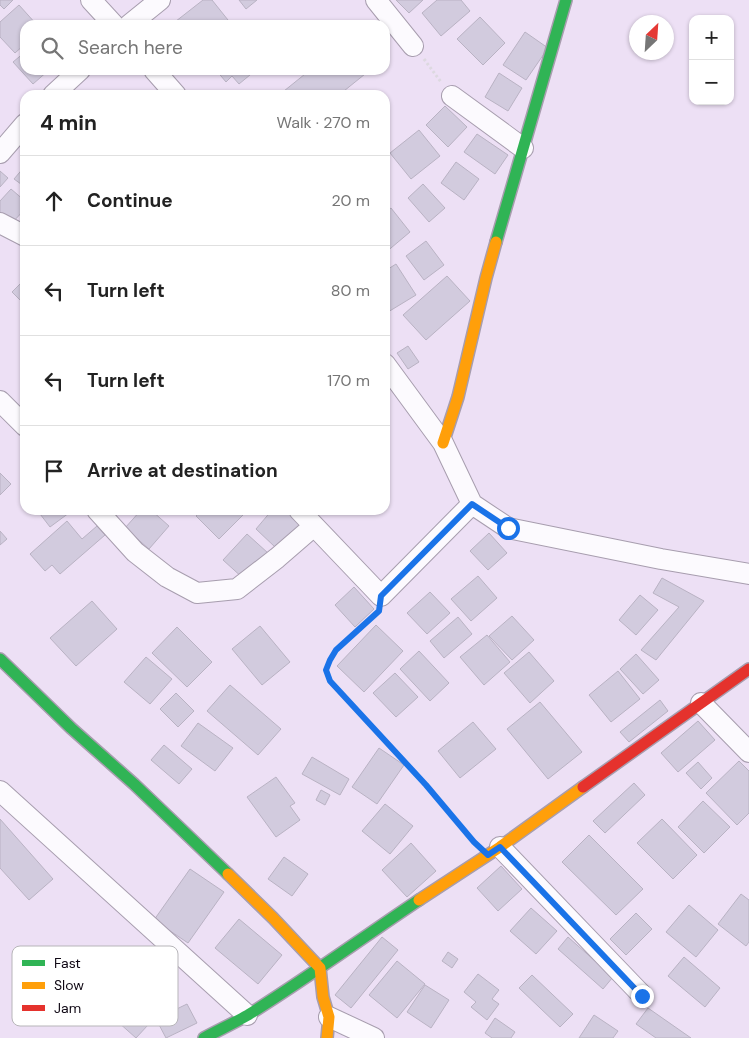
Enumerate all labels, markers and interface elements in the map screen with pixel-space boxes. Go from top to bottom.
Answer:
north arrow [629,15,674,60]
map controls [689,15,734,105]
button: + [689,15,734,60]
search box [20,20,390,75]
icon: search [38,34,66,62]
text: Search here [78,35,183,60]
button: − [689,60,734,105]
text: 4 min [40,109,97,137]
text: Walk · 270 m [277,112,370,133]
icon: ahead [40,187,68,215]
text: Continue [87,188,173,213]
text: 20 m [331,190,370,211]
icon: left [40,277,68,305]
text: Turn left [87,278,165,303]
text: 80 m [331,280,370,301]
icon: left [40,367,68,395]
text: Turn left [87,368,165,393]
text: 170 m [327,370,370,391]
icon: arrive [40,457,68,485]
text: Arrive at destination [87,458,278,483]
route start [497,517,520,540]
legend [12,946,178,1026]
text: Fast [54,954,81,972]
text: Slow [54,976,84,994]
route end [631,985,654,1008]
text: Jam [54,999,81,1017]

